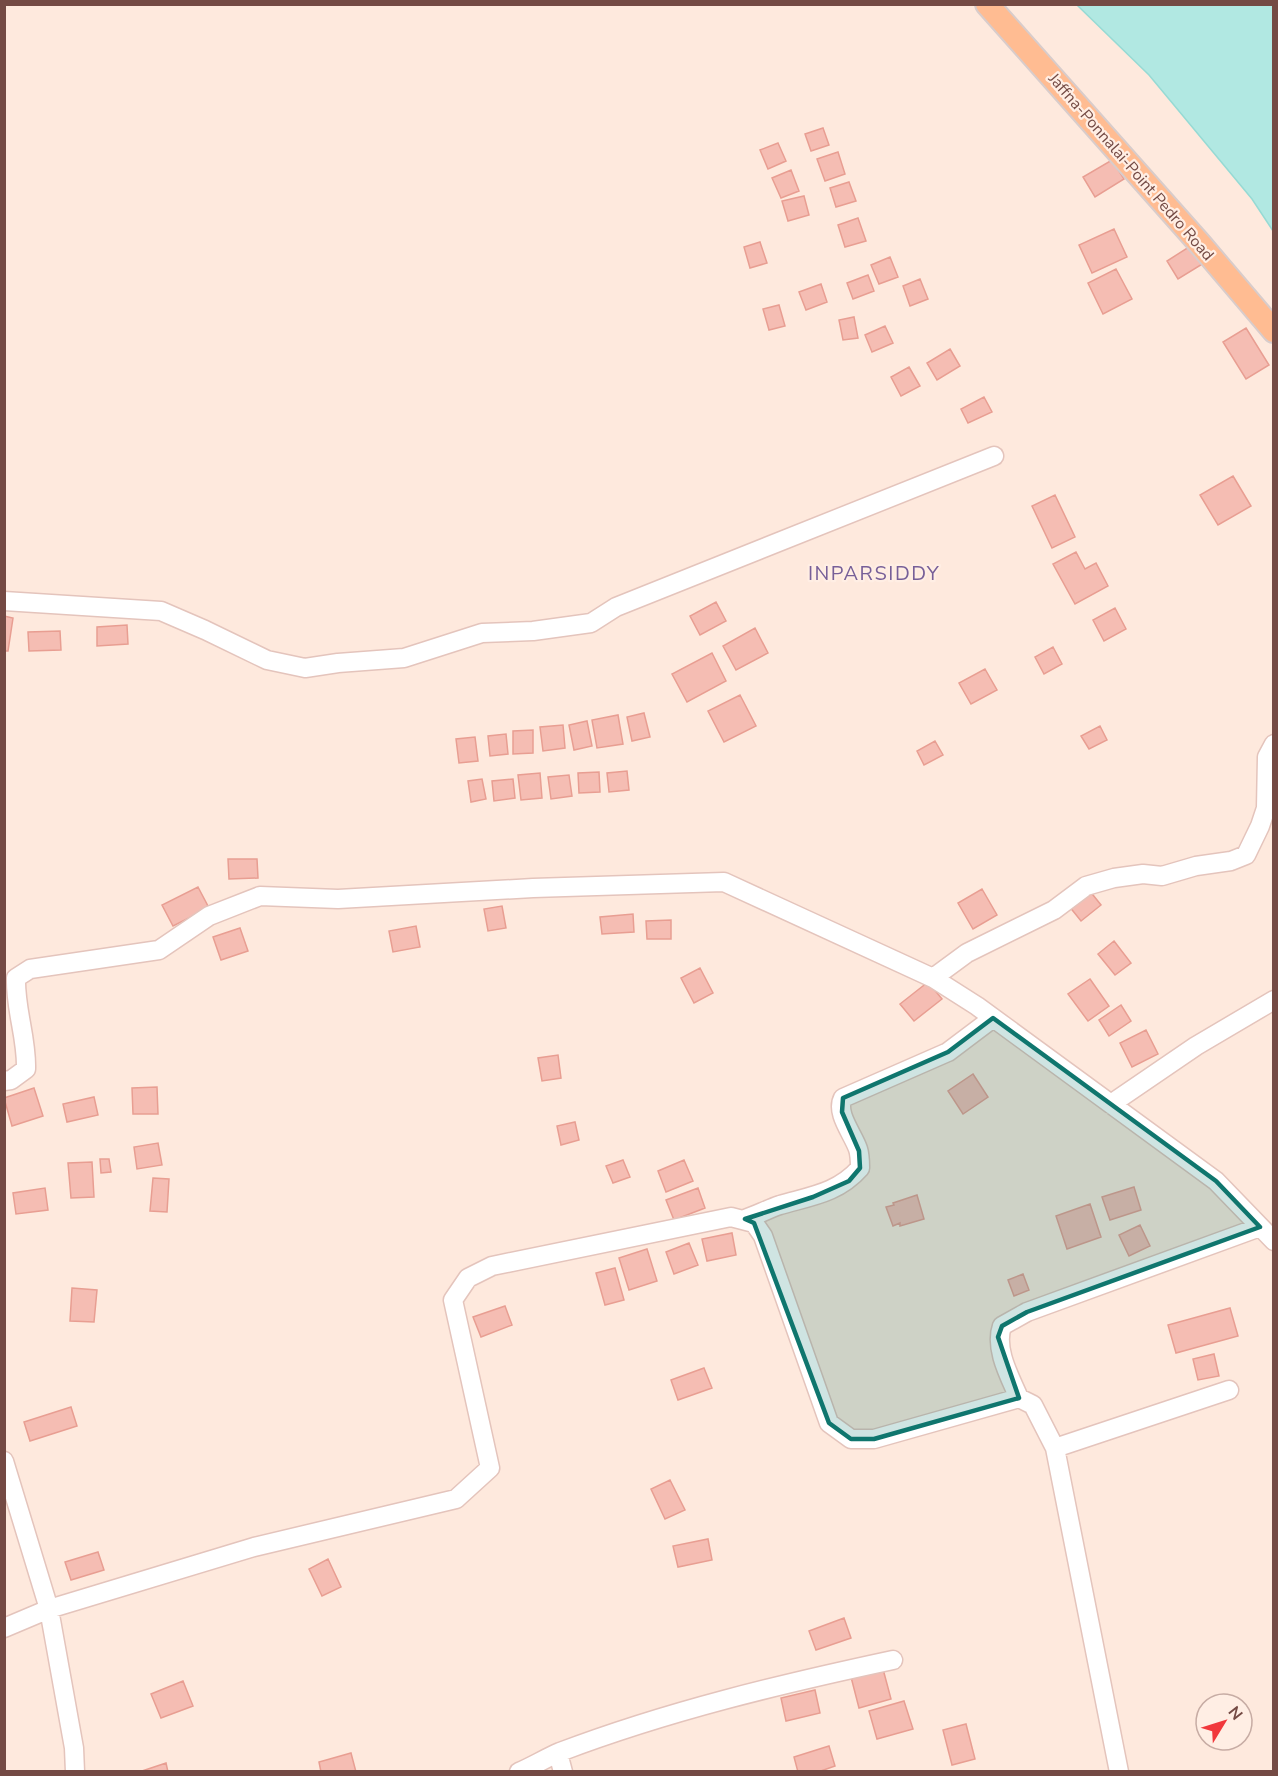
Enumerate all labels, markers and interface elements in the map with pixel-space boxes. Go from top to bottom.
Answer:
street label: Jaffna-Ponnalai-Point Pedro Road [1043,68,1219,266]
district label: INPARSIDDY [808,560,940,587]
north arrow [1194,1692,1254,1752]
text: N [1223,1702,1247,1725]

